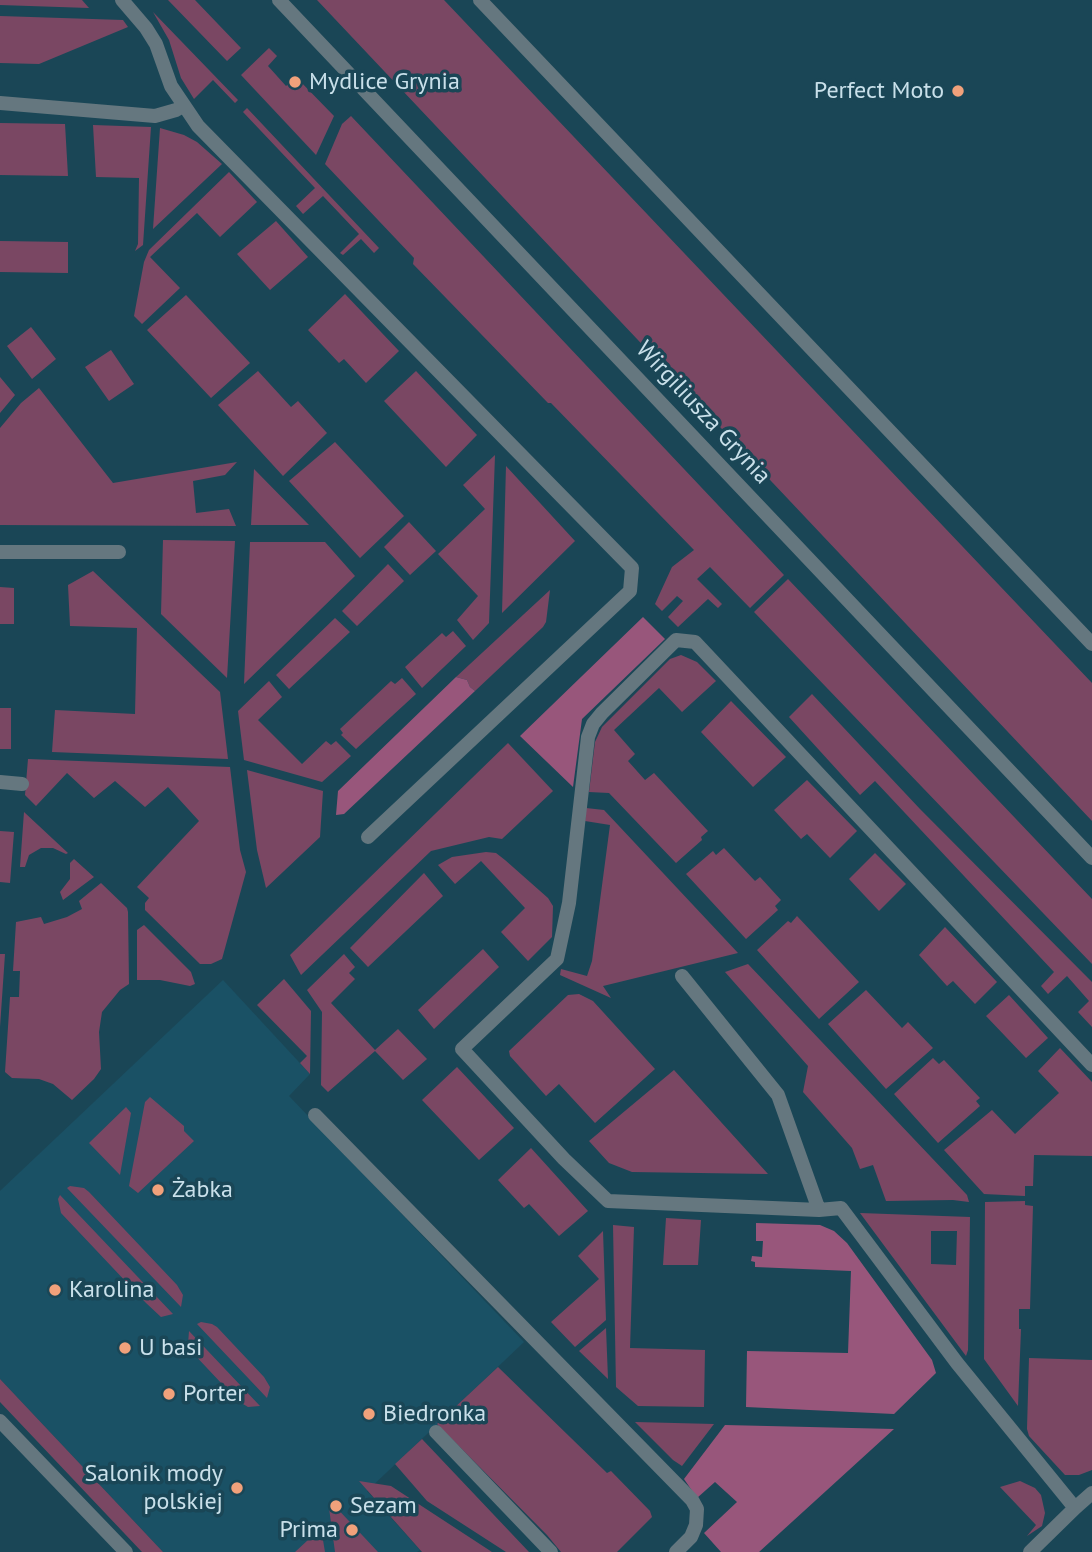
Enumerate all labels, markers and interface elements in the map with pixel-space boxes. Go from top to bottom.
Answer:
place label: Mydlice Grynia [309,68,460,96]
marker: Mydlice Grynia [287,74,303,90]
place label: Perfect Moto [814,77,944,105]
marker: Perfect Moto [950,83,966,99]
street label: Wirgiliusza Grynia [629,336,777,490]
place label: Żabka [172,1176,233,1204]
marker: Żabka [150,1182,166,1198]
place label: Karolina [69,1276,154,1304]
marker: Karolina [47,1282,63,1298]
place label: U basi [139,1334,202,1362]
marker: U basi [117,1340,133,1356]
place label: Porter [183,1380,246,1408]
marker: Porter [161,1386,177,1402]
place label: Biedronka [383,1400,486,1428]
marker: Biedronka [361,1406,377,1422]
place label: Salonik mody polskiej [85,1460,223,1516]
marker: Salonik mody polskiej [229,1480,245,1496]
place label: Sezam [350,1492,417,1520]
marker: Sezam [328,1498,344,1514]
place label: Prima [279,1516,338,1544]
marker: Prima [344,1522,360,1538]

